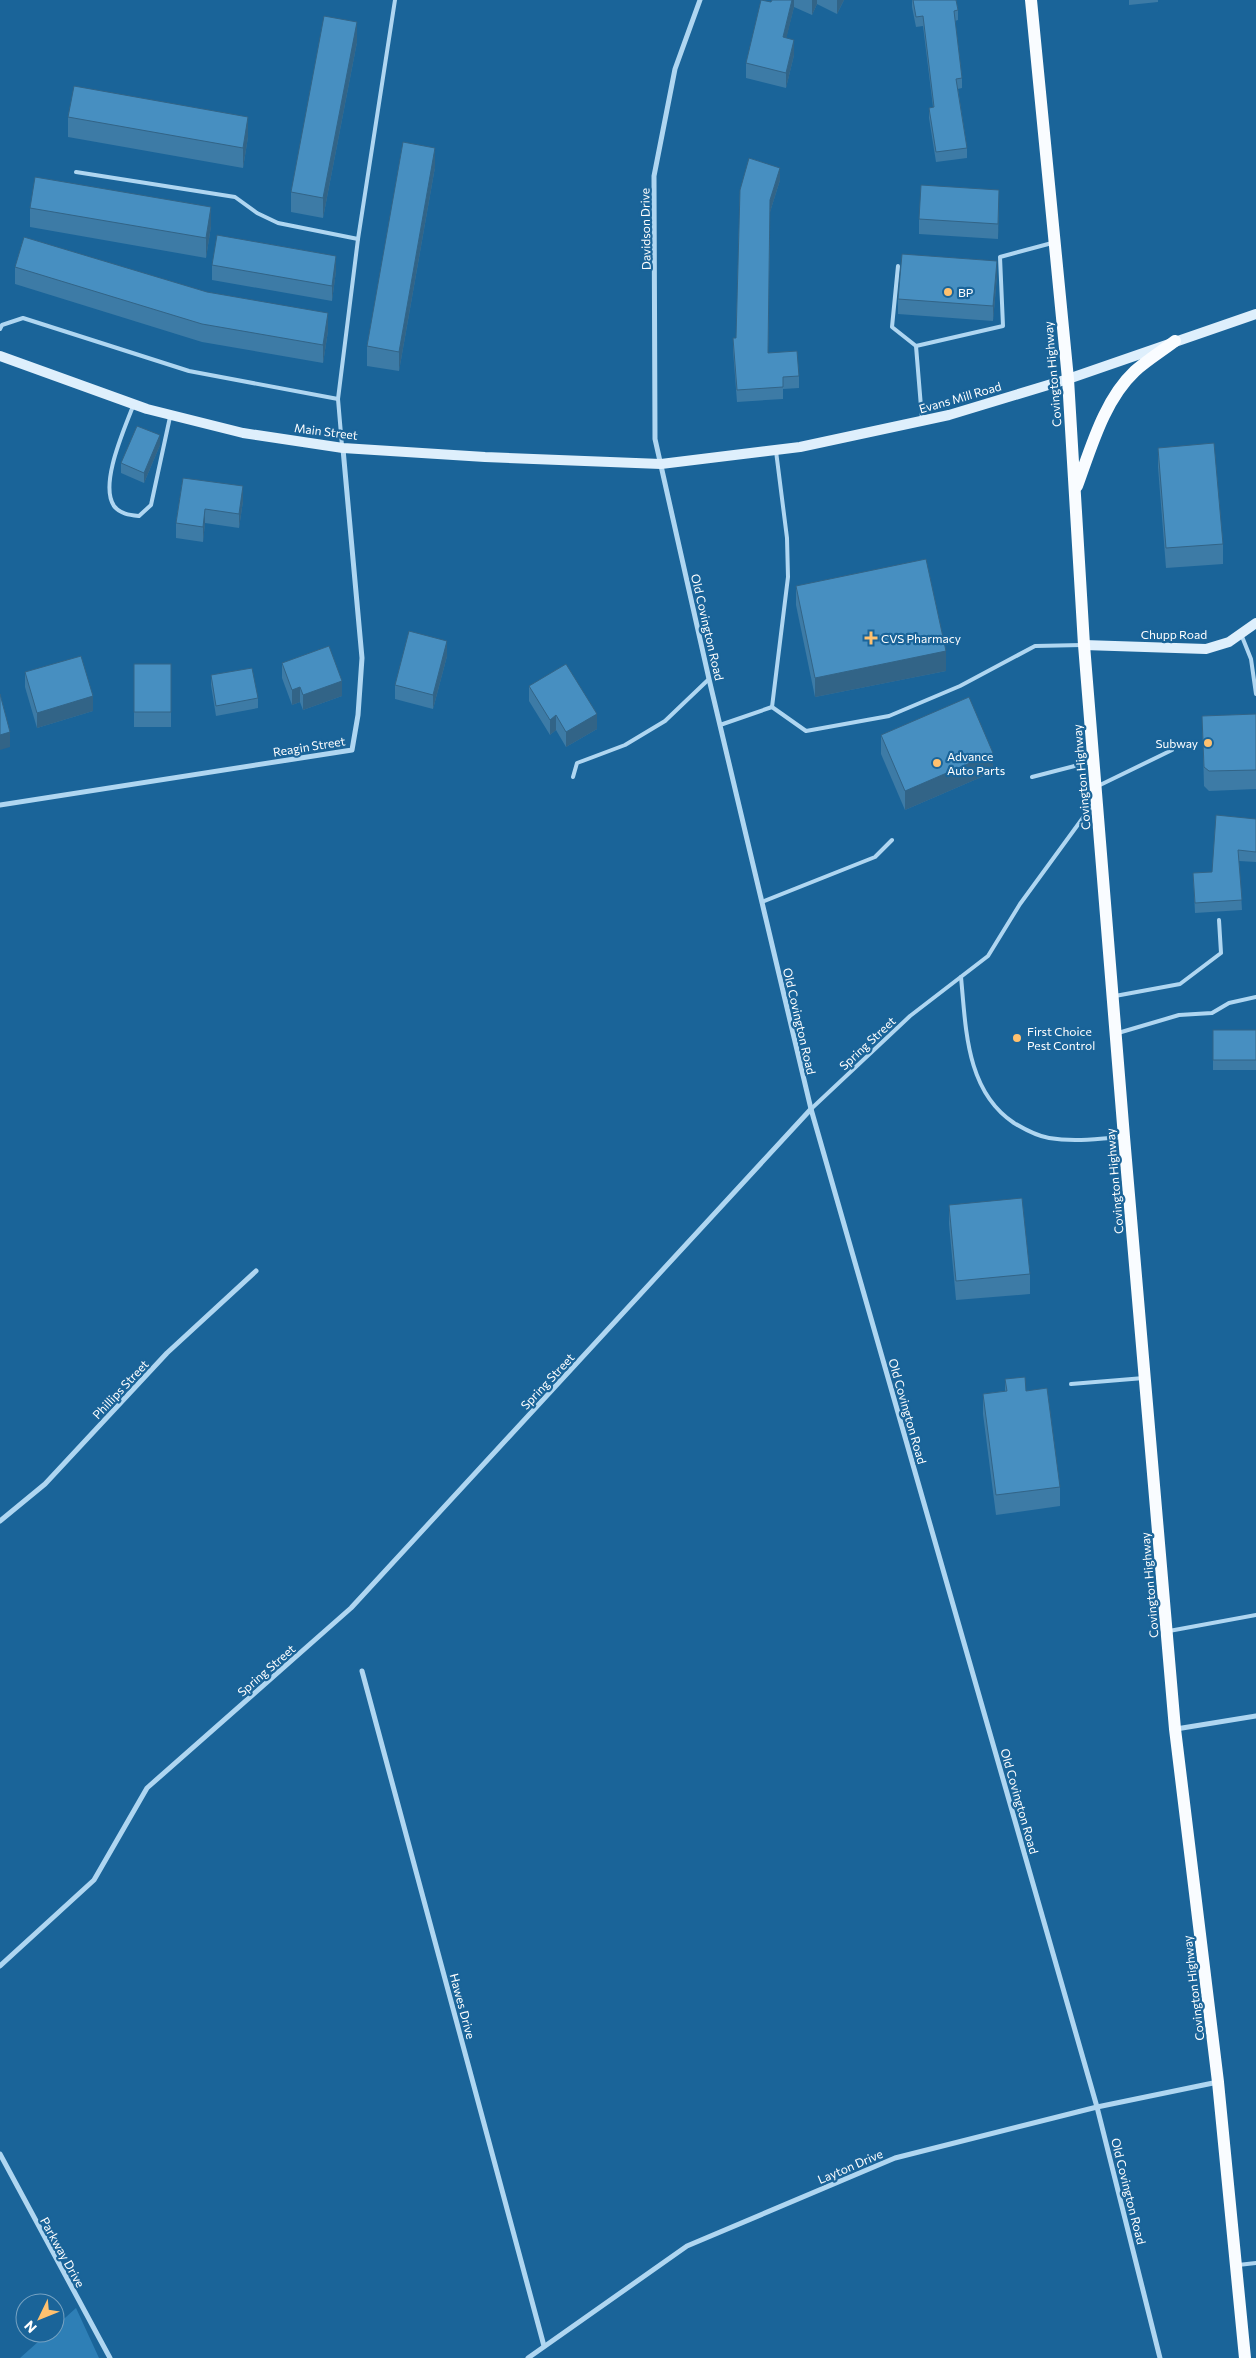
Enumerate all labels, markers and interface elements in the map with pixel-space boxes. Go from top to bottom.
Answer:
street label: Davidson Drive [637,188,653,270]
place label: BP [958,285,974,299]
marker: BP [942,286,954,298]
street label: Covington Highway [1040,321,1064,427]
street label: Evans Mill Road [917,379,1003,415]
street label: Main Street [293,420,359,442]
street label: Old Covington Road [689,572,727,682]
street label: Chupp Road [1141,627,1207,641]
place label: CVS Pharmacy [881,631,961,645]
marker: CVS Pharmacy [865,632,877,644]
street label: Covington Highway [1069,724,1093,830]
street label: Reagin Street [272,733,346,759]
place label: Subway [1155,736,1198,750]
marker: Subway [1202,737,1214,749]
place label: Advance Auto Parts [947,749,1005,777]
marker: Advance Auto Parts [931,757,943,769]
street label: Old Covington Road [781,966,819,1076]
street label: Spring Street [836,1013,898,1073]
place label: First Choice Pest Control [1027,1024,1095,1052]
marker: First Choice Pest Control [1011,1032,1023,1044]
street label: Covington Highway [1102,1128,1126,1234]
street label: Spring Street [517,1350,577,1412]
street label: Phillips Street [89,1357,151,1421]
street label: Old Covington Road [886,1357,930,1465]
street label: Covington Highway [1137,1532,1161,1638]
street label: Spring Street [234,1641,298,1699]
street label: Old Covington Road [998,1747,1042,1855]
street label: Covington Highway [1180,1934,1206,2042]
street label: Hawes Drive [447,1972,479,2040]
street label: Old Covington Road [1109,2136,1149,2246]
street label: Layton Drive [815,2146,885,2186]
street label: Parkway Drive [38,2214,88,2290]
north arrow [15,2293,65,2343]
text: N [20,2318,40,2337]

